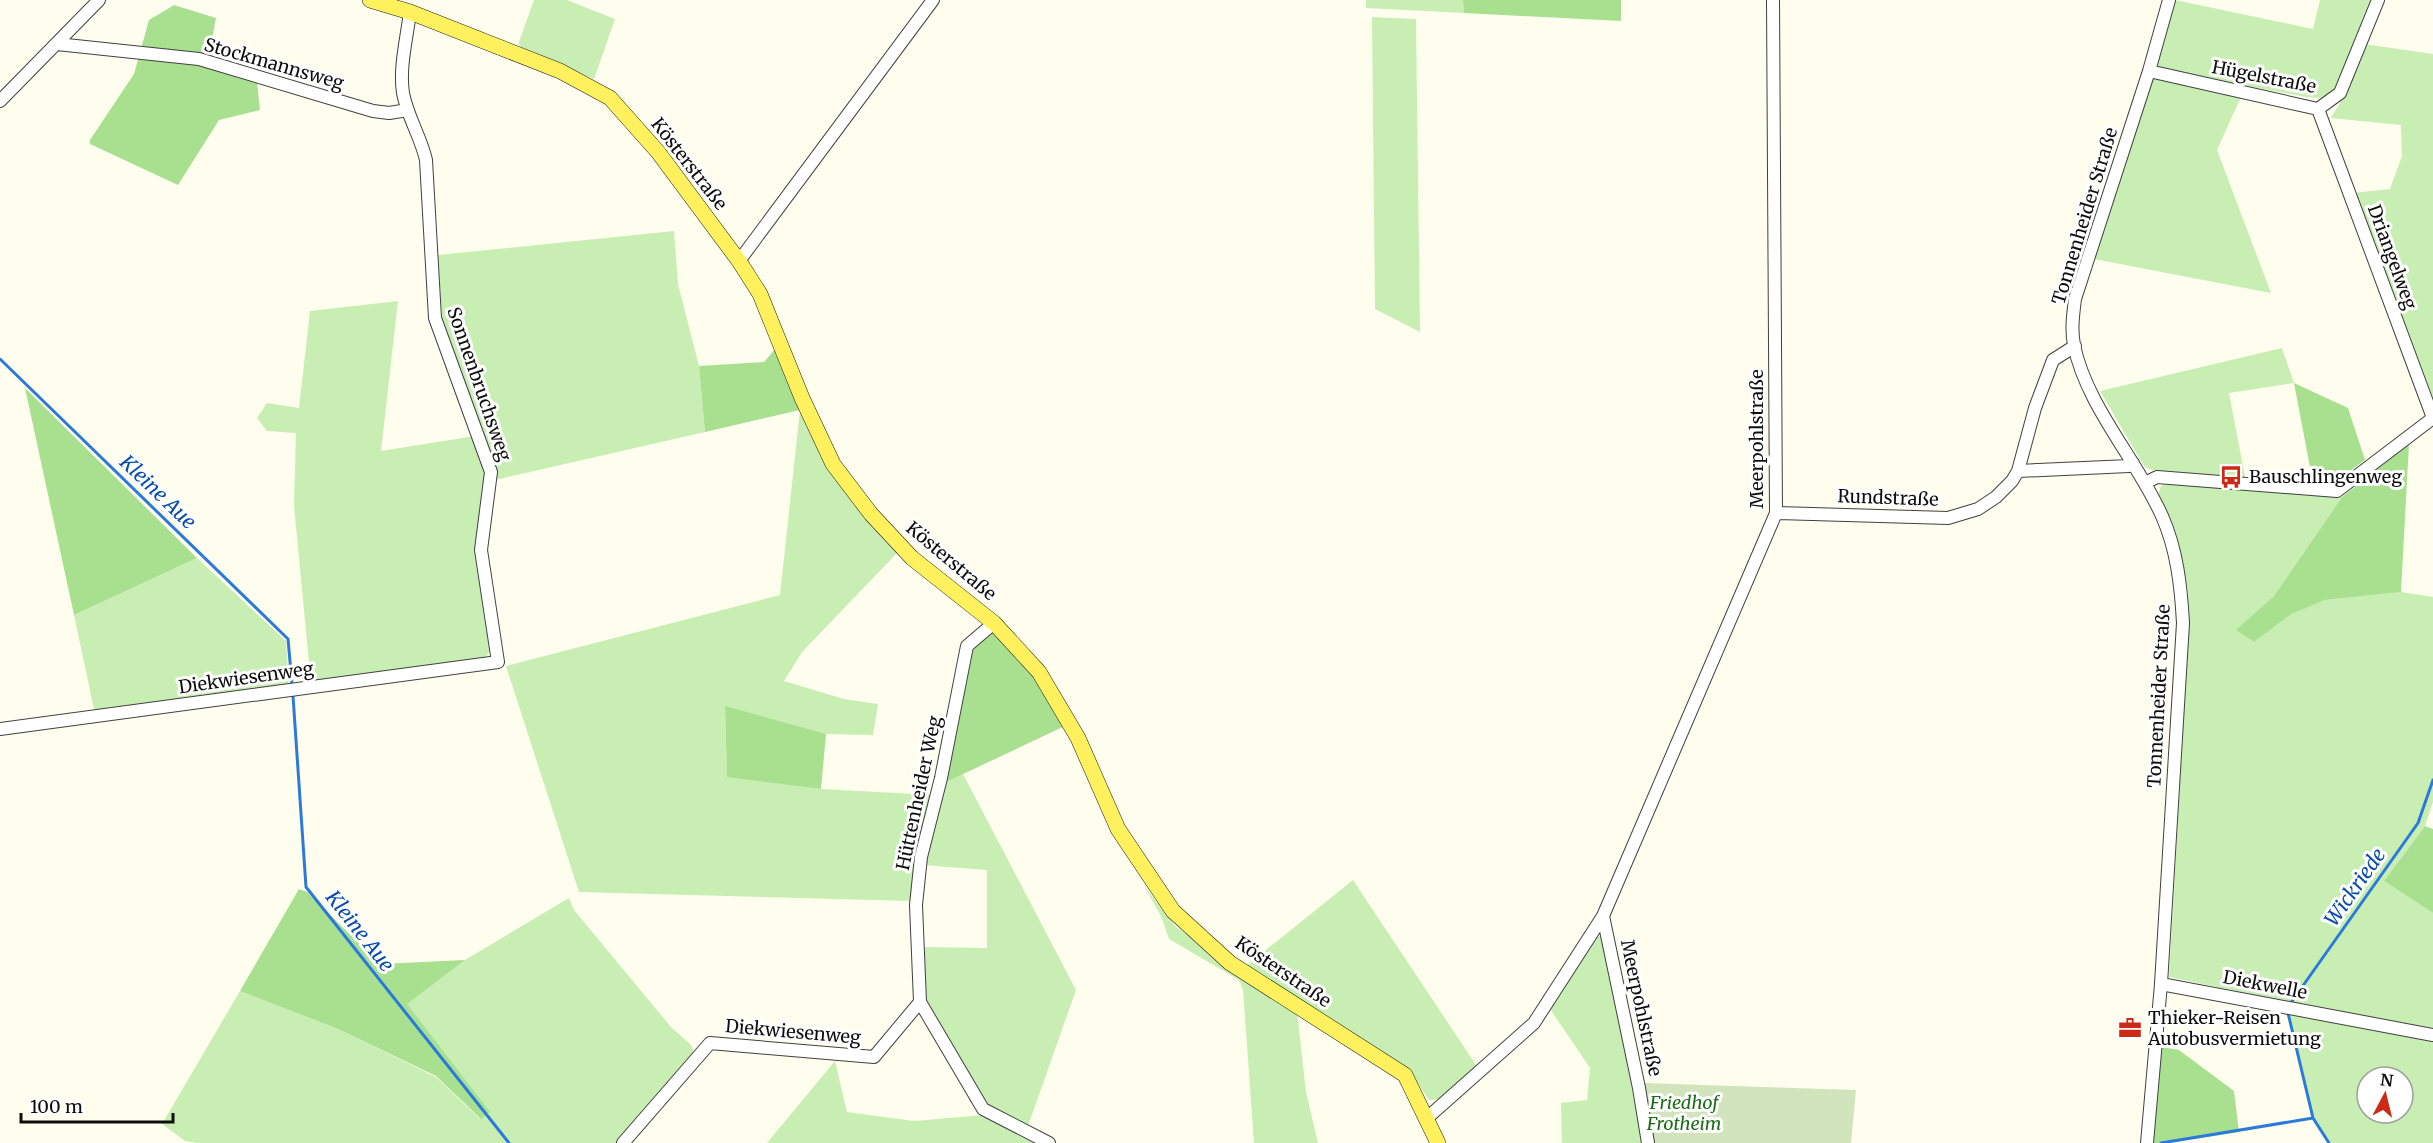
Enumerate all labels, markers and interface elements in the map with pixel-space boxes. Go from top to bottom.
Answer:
street label: Stockmannsweg [202,33,347,94]
street label: Hügelstraße [2210,55,2318,98]
street label: Kösterstraße [646,113,733,214]
street label: Tonnenheider Straße [2047,125,2122,307]
street label: Driangelweg [2363,201,2422,312]
street label: Sonnenbruchsweg [442,304,517,464]
street label: Meerpohlstraße [1745,369,1768,509]
water label: Kleine Aue [114,449,202,534]
bus stop icon: Bauschlingenweg [2218,464,2244,490]
place label: Bauschlingenweg [2249,465,2402,488]
street label: Rundstraße [1837,484,1939,511]
street label: Kösterstraße [901,516,1001,605]
street label: Tonnenheider Straße [2142,604,2175,788]
street label: Diekwiesenweg [177,657,315,698]
street label: Hüttenheider Weg [891,713,946,872]
water label: Wickriede [2319,843,2391,931]
water label: Kleine Aue [320,884,400,976]
street label: Kösterstraße [1231,931,1336,1012]
street label: Meerpohlstraße [1616,937,1667,1078]
street label: Diekwelle [2221,965,2309,1004]
place label: Thieker-Reisen Autobusvermietung [2147,1006,2321,1050]
street label: Diekwiesenweg [724,1014,862,1049]
office icon: Thieker-Reisen Autobusvermietung [2117,1015,2143,1041]
north arrow [2355,1065,2415,1125]
text: N [2379,1069,2395,1091]
scale bar [21,1086,172,1124]
park label: Friedhof Frotheim [1646,1091,1721,1135]
text: 100 m [30,1095,83,1118]

